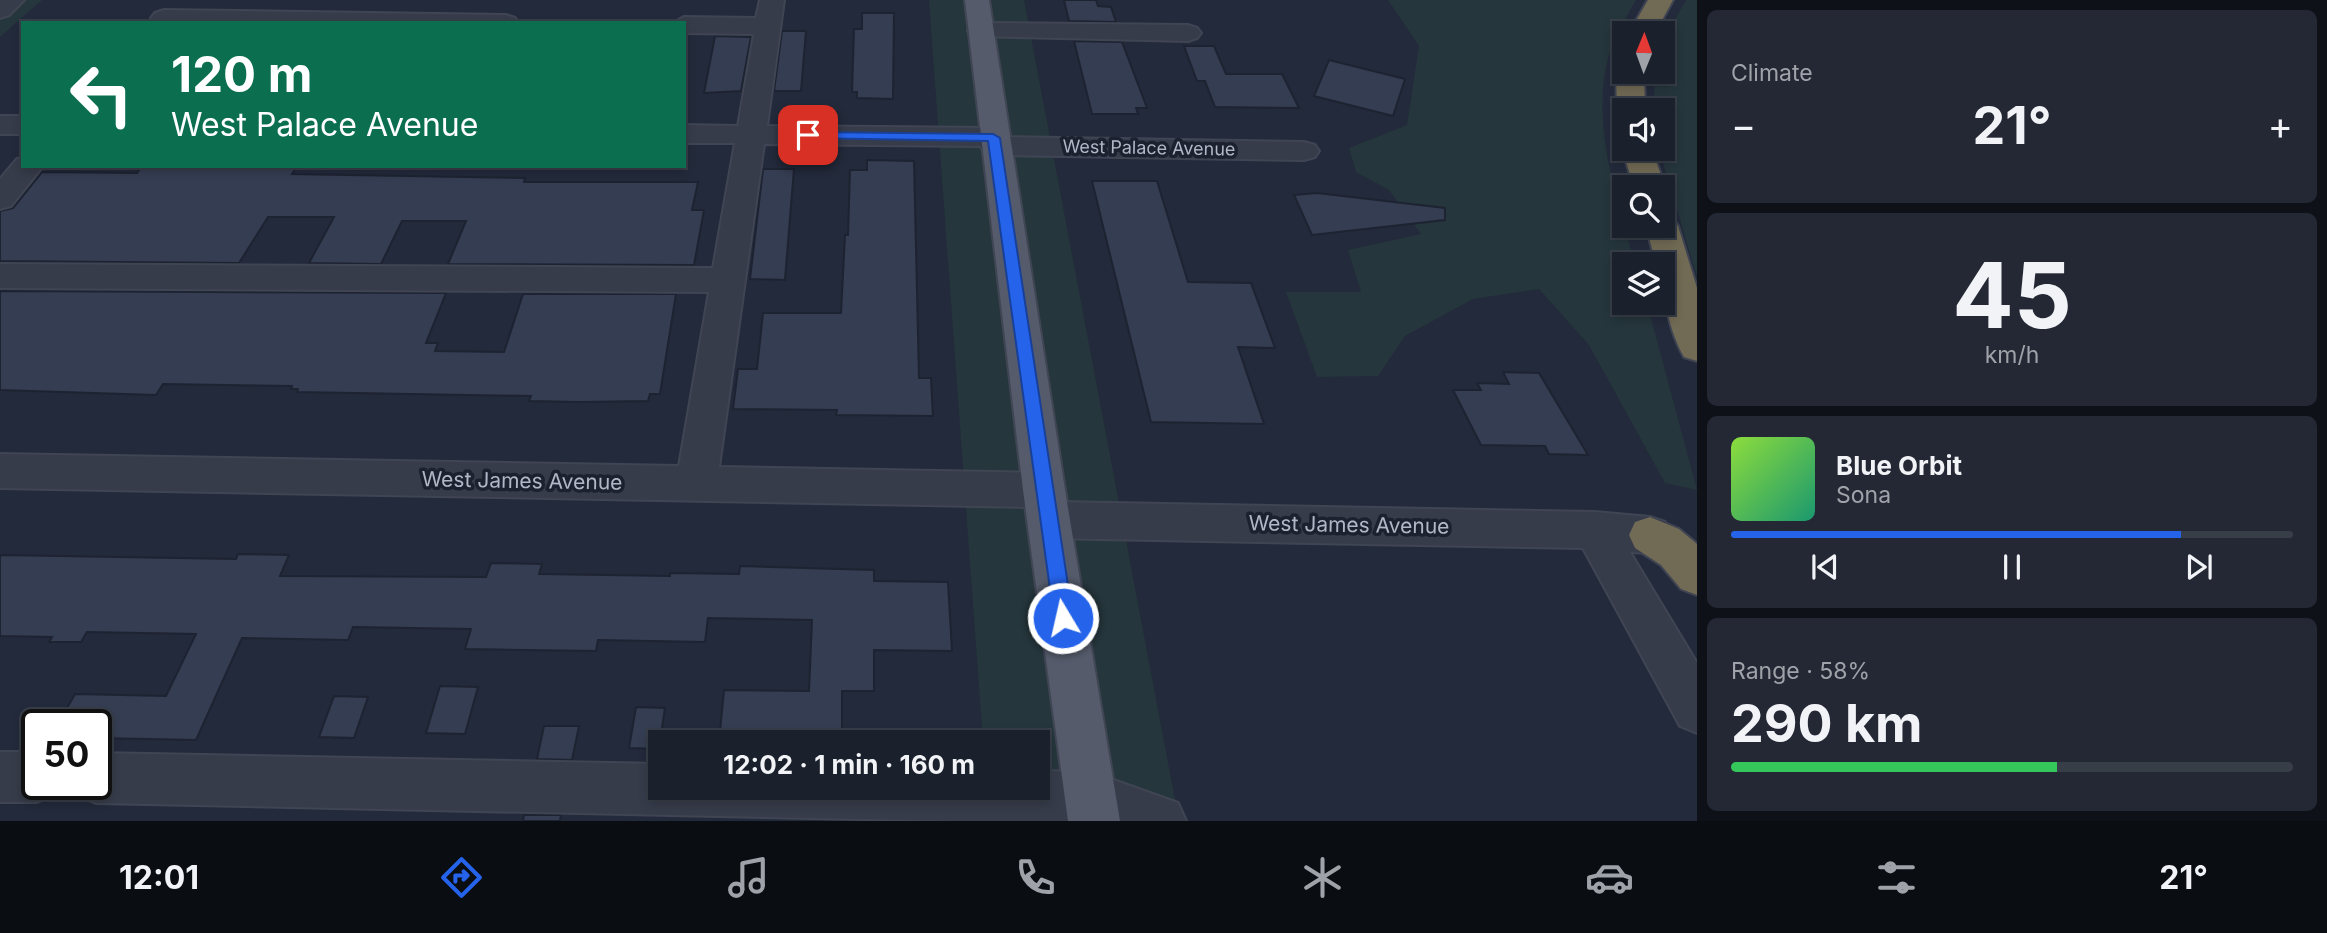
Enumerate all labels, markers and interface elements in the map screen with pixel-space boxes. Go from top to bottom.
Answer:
north arrow [1612,21,1675,84]
map controls [1612,21,1675,315]
text: 120 m [171,45,312,104]
icon: left [56,49,147,140]
text: Climate [1731,59,1813,87]
text: 21° [1972,94,2052,157]
button: sound [1612,98,1675,161]
text: − [1731,102,1756,148]
text: + [2268,102,2293,148]
text: West Palace Avenue [171,105,478,144]
pin [778,105,838,165]
icon: arrive [789,116,827,154]
street label: West Palace Avenue [1062,135,1236,160]
button: search [1612,175,1675,238]
text: 45 [1952,240,2072,350]
button: layers [1612,252,1675,315]
text: km/h [1985,341,2039,369]
text: Blue Orbit [1836,450,1962,481]
street label: West James Avenue [421,466,623,495]
text: Sona [1836,481,1891,509]
street label: West James Avenue [1248,510,1450,539]
icon: previous [1806,548,1844,586]
icon: pause [1993,548,2031,586]
icon: next [2180,548,2218,586]
position arrow [1026,581,1100,655]
text: Range · 58% [1731,657,1870,685]
text: 290 km [1731,692,1923,755]
speed limit sign: 50 [21,709,112,800]
text: 12:02 · 1 min · 160 m [723,749,975,780]
icon: directions [437,853,486,902]
icon: music [724,853,773,902]
icon: phone [1011,853,1060,902]
icon: climate [1298,853,1347,902]
icon: car [1585,853,1634,902]
icon: filters [1872,853,1921,902]
text: 12:01 [119,858,199,897]
text: 21° [2159,858,2208,897]

